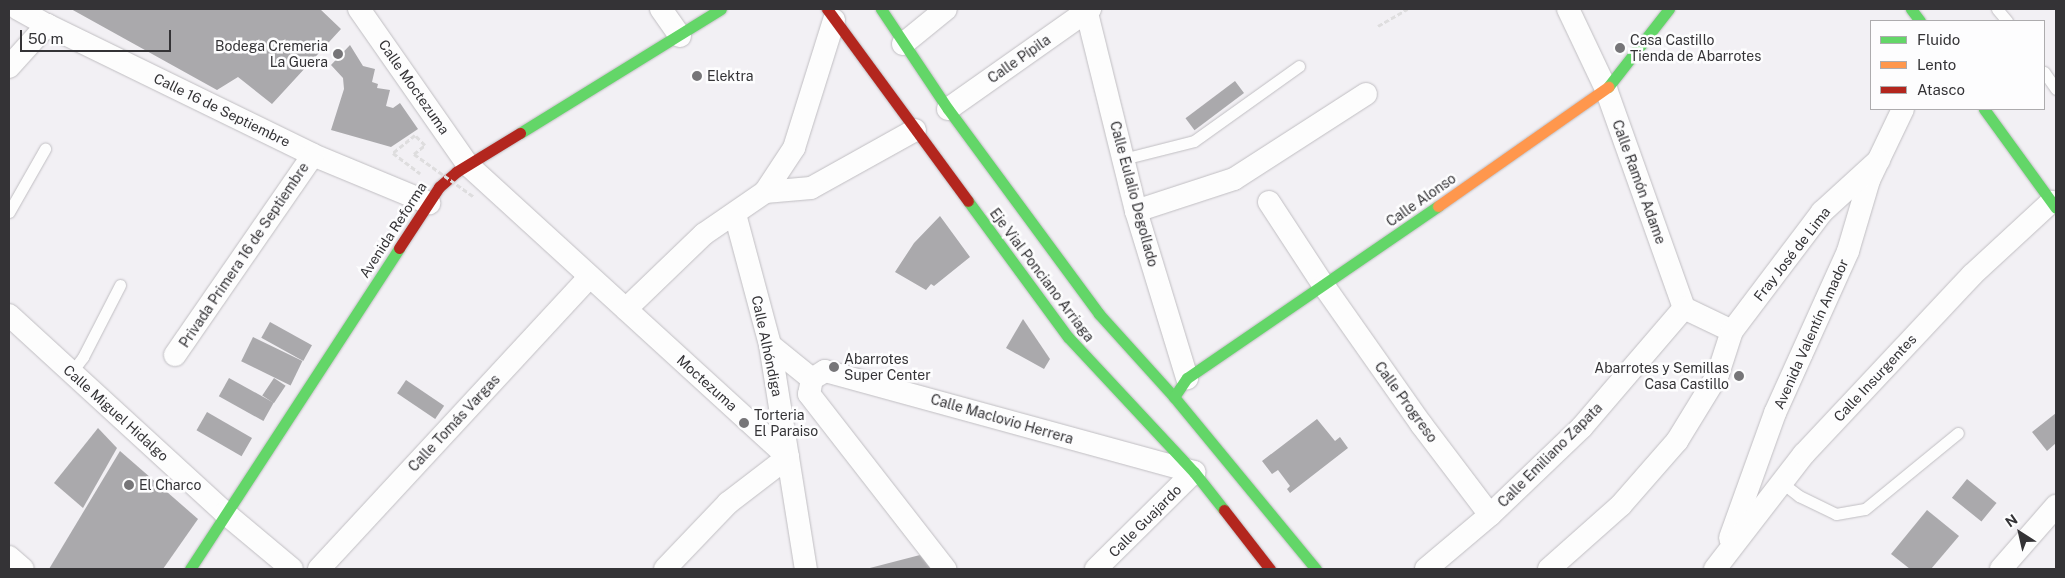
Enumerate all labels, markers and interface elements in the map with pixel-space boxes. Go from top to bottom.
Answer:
scale bar [22,20,174,52]
legend [1870,20,2045,110]
text: 50 m [28,30,63,47]
street label: Calle Pípila [984,31,1054,87]
text: Fluido [1917,31,1960,48]
place label: Casa Castillo Tienda de Abarrotes [1630,32,1762,64]
street label: Calle Moctezuma [375,36,453,138]
place label: Bodega Cremeria La Guera [215,38,328,70]
marker: Casa Castillo Tienda de Abarrotes [1614,42,1626,54]
marker: Bodega Cremeria La Guera [332,48,344,60]
text: Lento [1917,56,1956,73]
place label: Elektra [707,68,753,84]
street label: Calle 16 de Septiembre [151,70,293,150]
marker: Elektra [691,70,703,82]
text: Atasco [1917,81,1965,98]
street label: Calle Ramón Adame [1609,118,1669,246]
street label: Calle Eulalio Degollado [1106,119,1162,269]
street label: Privada Primera 16 de Septiembre [176,159,312,351]
street label: Calle Alonso [1383,170,1459,230]
street label: Avenida Reforma [356,179,430,281]
street label: Fray José de Lima [1750,204,1834,304]
street label: Eje Vial Ponciano Arriaga [986,205,1098,345]
street label: Avenida Valentín Amador [1770,256,1852,412]
street label: Calle Alhóndiga [748,294,786,398]
street label: Calle Insurgentes [1830,331,1920,425]
place label: Abarrotes Super Center [844,351,931,384]
street label: Moctezuma [673,352,741,414]
street label: Calle Progreso [1371,358,1441,446]
place label: Abarrotes y Semillas Casa Castillo [1594,360,1729,392]
street label: Calle Miguel Hidalgo [60,361,172,465]
marker: Abarrotes Super Center [828,361,840,373]
marker: Abarrotes y Semillas Casa Castillo [1733,370,1745,382]
street label: Calle Tomás Vargas [405,371,503,475]
street label: Calle Maclovio Herrera [929,391,1075,447]
street label: Calle Emiliano Zapata [1494,399,1606,511]
place label: Torteria El Paraiso [754,407,818,440]
marker: Torteria El Paraiso [738,417,750,429]
place label: El Charco [139,477,201,493]
marker: El Charco [123,479,135,491]
street label: Calle Guajardo [1105,481,1185,561]
north arrow [1995,508,2045,558]
text: N [2002,511,2020,530]

